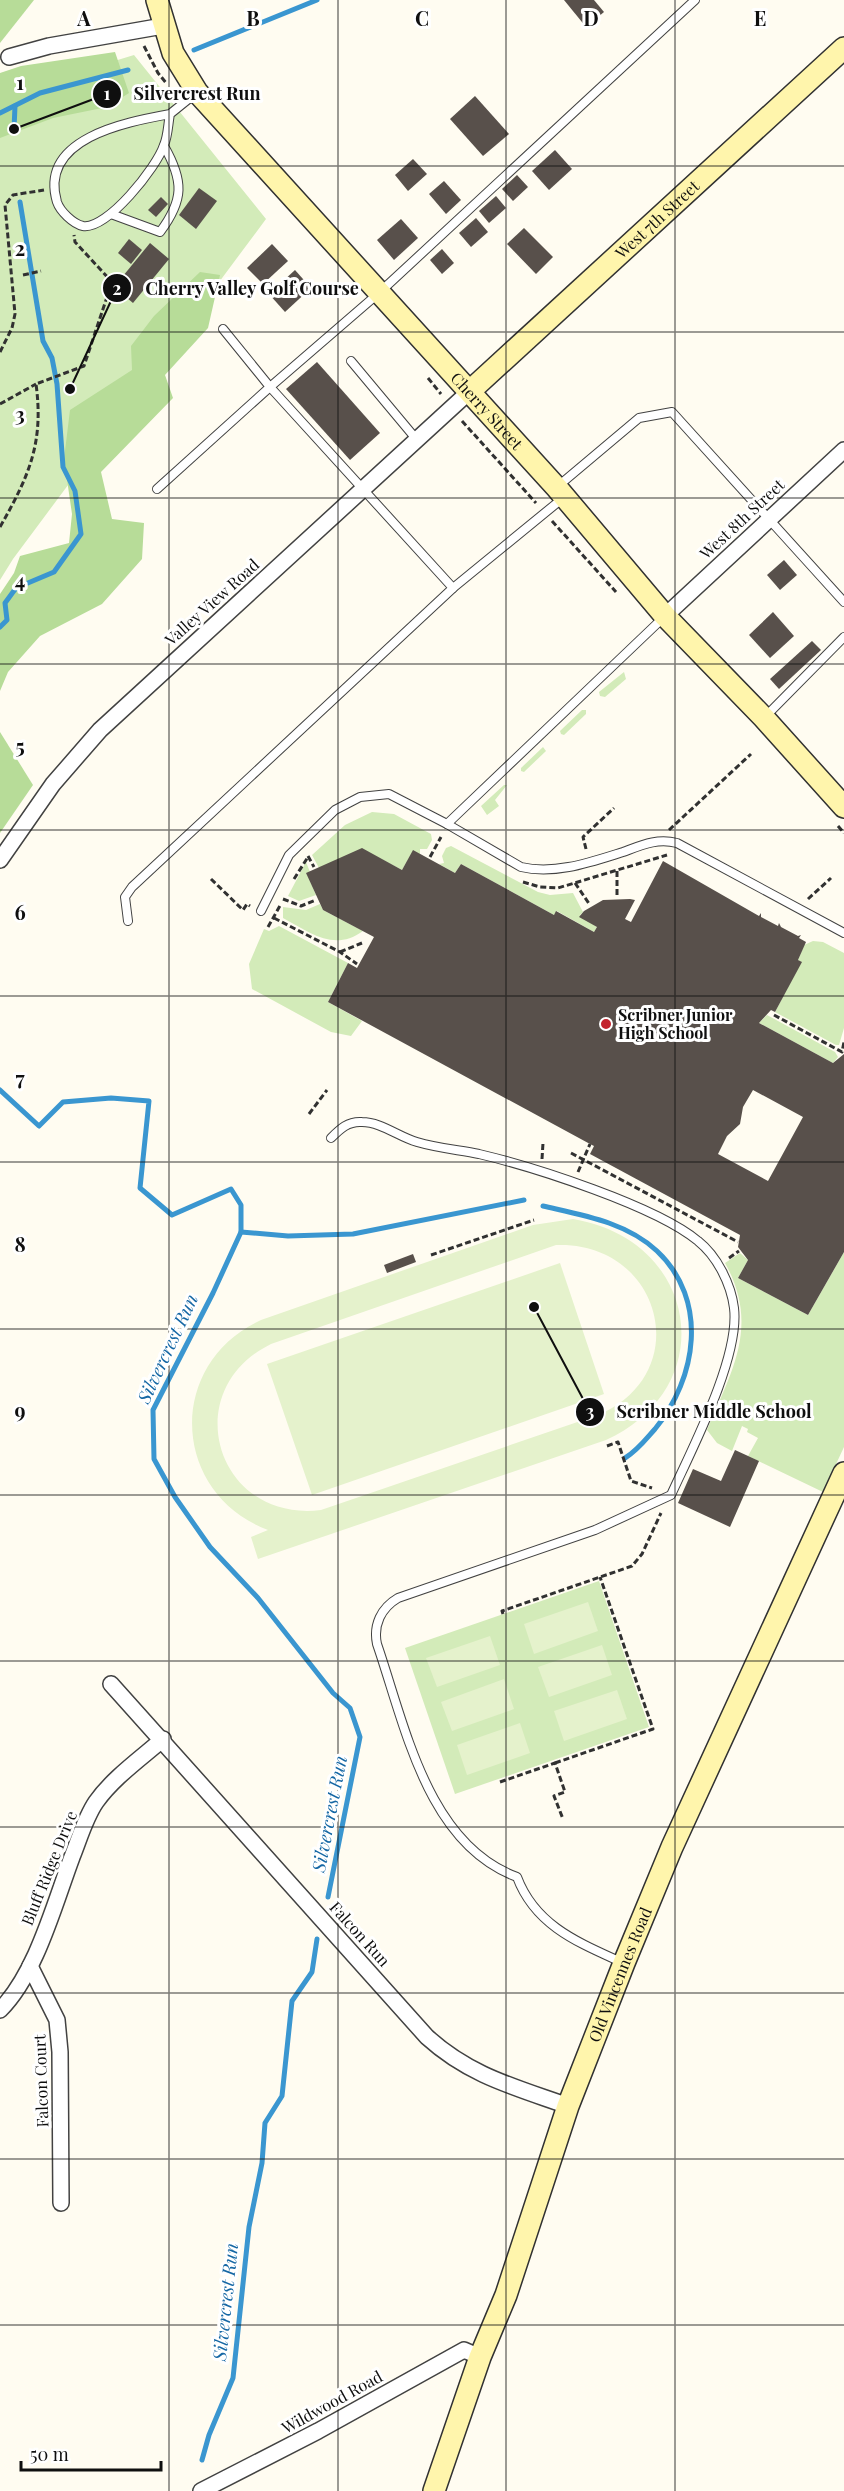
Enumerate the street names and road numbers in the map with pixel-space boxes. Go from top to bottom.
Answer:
street label: West 7th Street [610,175,703,263]
street label: Cherry Street [447,367,528,454]
street label: West 8th Street [694,474,789,564]
street label: Valley View Road [159,554,263,650]
street label: Bluff Ridge Drive [16,1807,81,1928]
street label: Falcon Run [326,1897,395,1971]
street label: Old Vincennes Road [583,1904,656,2045]
street label: Falcon Court [28,2034,53,2128]
street label: Wildwood Road [277,2365,386,2438]

